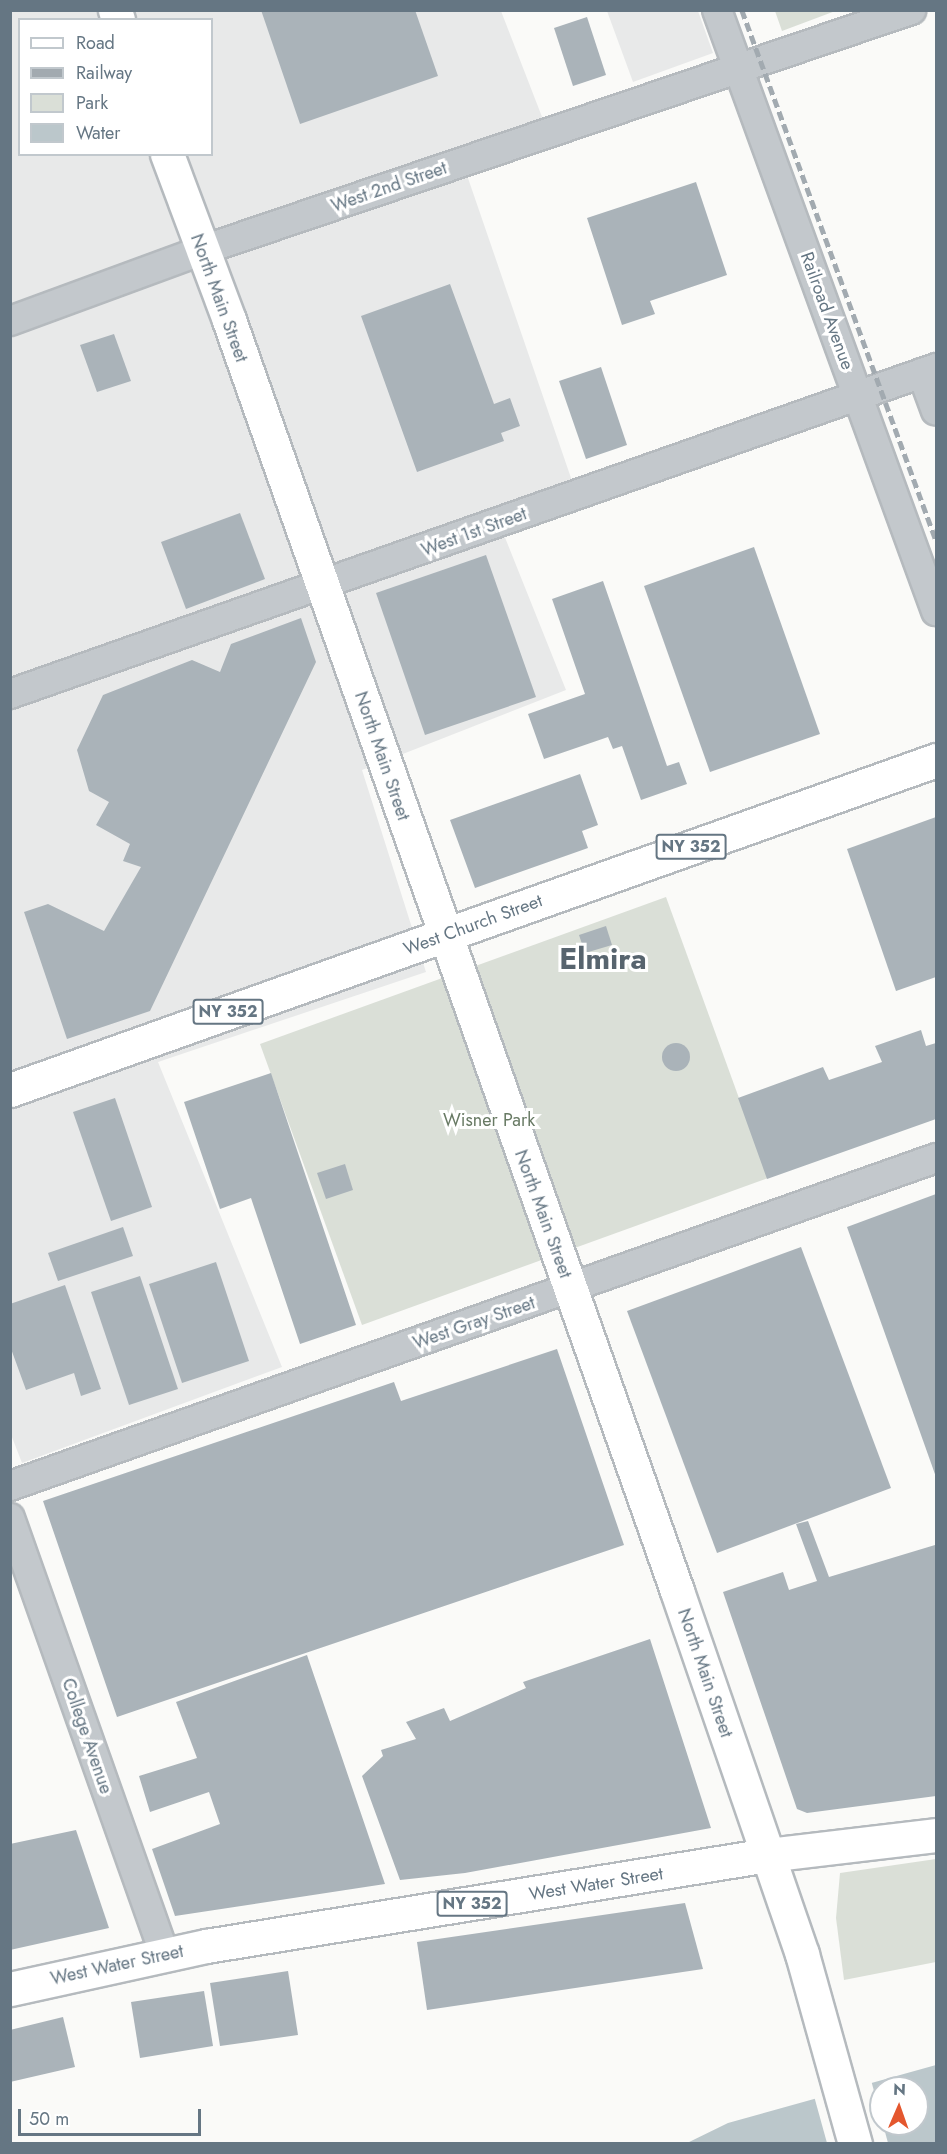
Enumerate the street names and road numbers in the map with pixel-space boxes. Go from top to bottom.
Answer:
street label: West 2nd Street [328,157,450,217]
street label: North Main Street [186,231,252,365]
street label: Railroad Avenue [796,249,858,373]
street label: West 1st Street [418,503,530,561]
street label: North Main Street [350,689,414,823]
road number: NY 352 [655,834,727,860]
street label: West Church Street [401,890,545,960]
road number: NY 352 [192,999,264,1025]
street label: North Main Street [510,1147,576,1281]
street label: West Gray Street [410,1292,538,1354]
street label: North Main Street [673,1606,737,1740]
street label: College Avenue [57,1675,117,1797]
street label: West Water Street [527,1863,665,1905]
road number: NY 352 [436,1891,508,1917]
street label: West Water Street [49,1940,185,1990]

